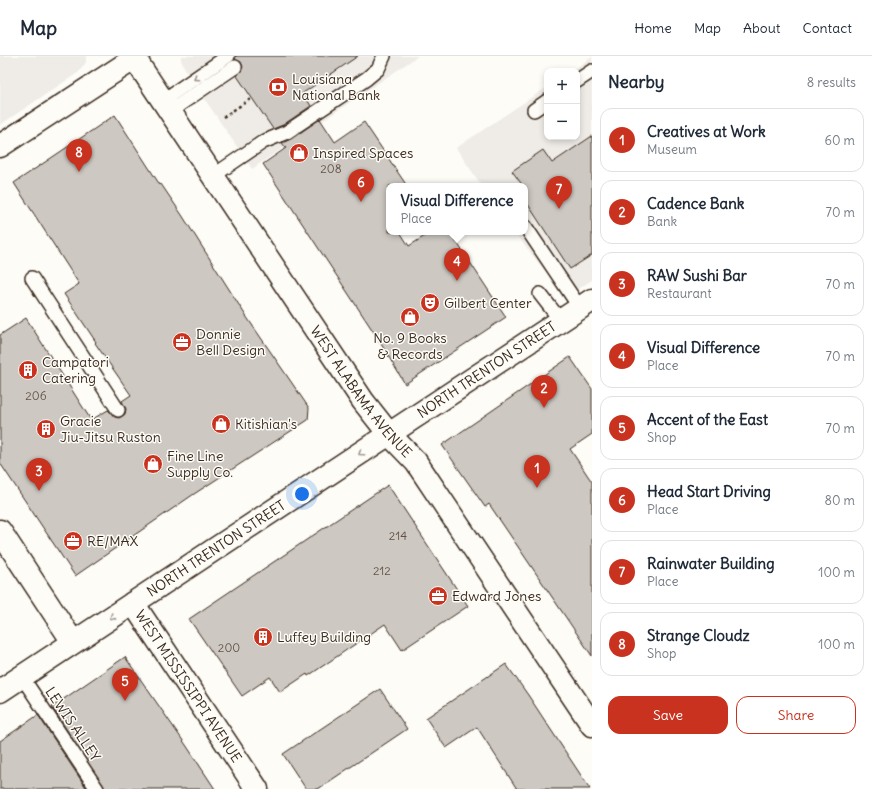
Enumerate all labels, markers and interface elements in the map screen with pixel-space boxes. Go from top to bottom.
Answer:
text: Map [20,16,57,40]
text: Home [634,19,672,37]
text: Map [694,19,721,37]
text: About [743,19,781,37]
text: Contact [803,19,852,37]
map controls [544,68,580,140]
button: + [544,68,580,104]
place label: Louisiana National Bank [292,70,380,104]
text: Nearby [608,71,664,93]
one-way arrow [193,73,200,81]
text: 8 results [807,74,856,91]
bank icon: Louisiana National Bank [267,76,289,98]
button: − [544,104,580,140]
text: Creatives at Work [647,122,766,141]
text: 1 [619,132,625,149]
text: 60 m [824,132,855,149]
pin: 8 [66,139,92,172]
text: Museum [647,141,697,158]
shop icon: Inspired Spaces [288,142,310,164]
place label: Inspired Spaces [313,144,413,162]
house number: 208 [320,161,342,176]
pin: 6 [348,169,374,202]
pin: 7 [546,176,572,209]
popup [386,183,528,235]
text: Visual Difference [400,191,514,210]
text: Cadence Bank [647,194,745,213]
text: 2 [618,204,626,221]
text: 70 m [826,204,855,221]
text: Place [400,210,432,227]
text: Bank [647,213,677,230]
pin: 4 [444,248,470,281]
text: RAW Sushi Bar [647,266,747,285]
text: 3 [618,276,626,293]
text: 70 m [826,276,855,293]
text: Restaurant [647,285,712,302]
theatre icon: Gilbert Center [419,292,441,314]
place label: Gilbert Center [444,294,532,312]
shop icon: No. 9 Books & Records [399,306,421,328]
street label: NORTH TRENTON STREET [414,317,559,422]
street label: WEST ALABAMA AVENUE [306,322,416,461]
place label: Donnie Bell Design [196,325,265,359]
place label: No. 9 Books & Records [373,329,447,363]
office icon: Donnie Bell Design [171,331,193,353]
text: Visual Difference [647,338,760,357]
text: 4 [618,348,626,365]
text: 70 m [826,348,855,365]
place label: Campatori Catering [42,353,109,387]
text: Place [647,357,678,374]
building icon: Campatori Catering [17,359,39,381]
pin: 2 [531,375,557,408]
house number: 206 [25,388,47,403]
text: Accent of the East [647,410,768,429]
place label: Gracie Jiu-Jitsu Ruston [60,412,161,446]
shop icon: Kitishian's [210,413,232,435]
place label: Kitishian's [235,415,297,433]
building icon: Gracie Jiu-Jitsu Ruston [35,418,57,440]
text: 5 [618,420,626,437]
text: 70 m [826,420,855,437]
text: Shop [647,429,676,446]
place label: Fine Line Supply Co. [167,447,233,481]
one-way arrow [359,448,366,455]
shop icon: Fine Line Supply Co. [142,453,164,475]
pin: 1 [524,455,550,488]
pin: 3 [26,458,52,491]
text: Head Start Driving [647,482,771,501]
your location [292,484,312,504]
text: 6 [618,492,626,509]
text: 80 m [824,492,855,509]
street label: NORTH TRENTON STREET [143,496,289,601]
text: Place [647,501,678,518]
house number: 214 [389,528,407,543]
office icon: RE/MAX [62,530,84,552]
place label: RE/MAX [87,532,139,550]
text: Rainwater Building [647,554,775,573]
house number: 212 [373,563,391,578]
text: 7 [619,564,625,581]
text: 100 m [818,564,855,581]
text: Place [647,573,678,590]
office icon: Edward Jones [427,585,449,607]
place label: Edward Jones [452,587,541,605]
street label: WEST MISSISSIPPI AVENUE [131,607,246,766]
one-way arrow [109,612,116,619]
building icon: Luffey Building [252,626,274,648]
text: Strange Cloudz [647,626,750,645]
place label: Luffey Building [277,628,371,646]
text: 8 [618,636,626,653]
text: 100 m [818,636,855,653]
house number: 200 [218,640,240,655]
text: Shop [647,645,676,662]
pin: 5 [112,668,138,701]
street label: LEWIS ALLEY [41,683,105,765]
button: Save [608,696,728,734]
button: Share [736,696,856,734]

